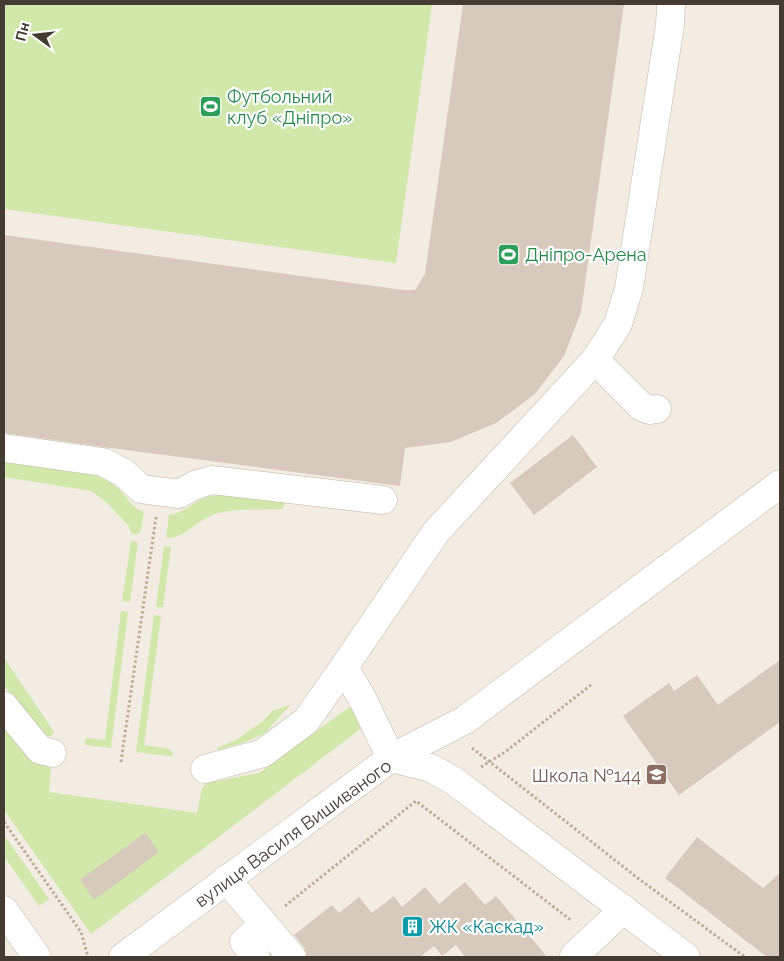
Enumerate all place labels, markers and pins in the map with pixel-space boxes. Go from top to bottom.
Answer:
place label: Футбольний клуб «Дніпро» [227,86,352,128]
sports icon: Футбольний клуб «Дніпро» [199,94,223,118]
sports icon: Дніпро-Арена [497,242,521,266]
place label: Дніпро-Арена [525,244,647,265]
school or university icon: Школа №144 [645,763,669,787]
place label: Школа №144 [532,765,641,786]
building icon: ЖК «Каскад» [401,914,425,938]
place label: ЖК «Каскад» [429,916,544,937]

